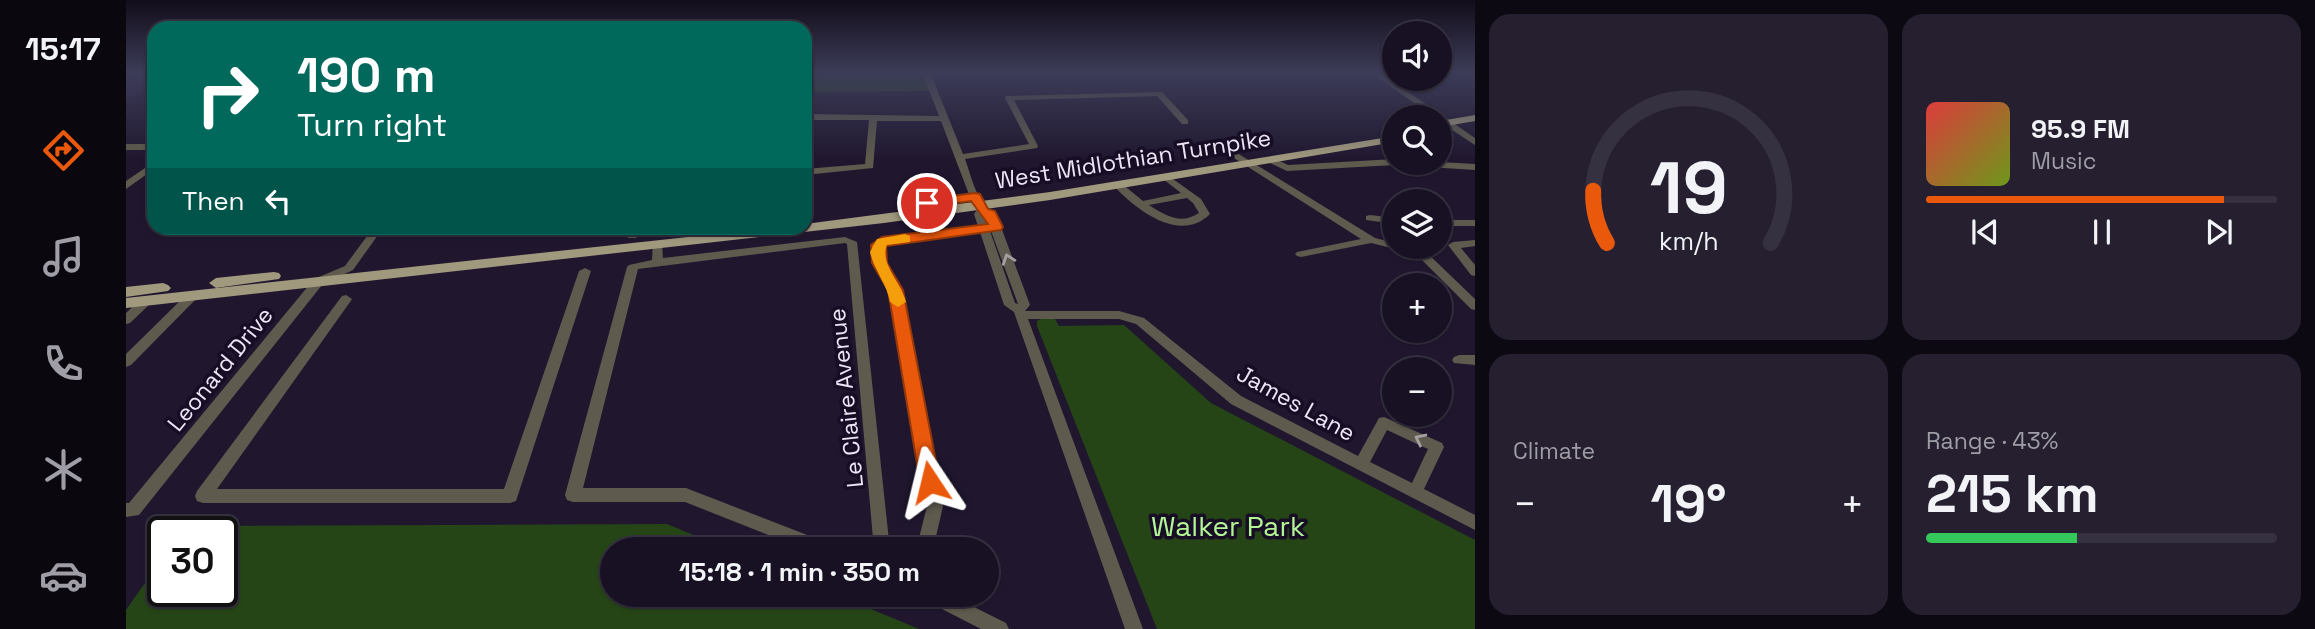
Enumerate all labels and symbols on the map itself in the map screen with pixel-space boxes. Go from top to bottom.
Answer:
street label: West Midlothian Turnpike [993,122,1273,196]
pin [897,173,957,233]
one-way arrow [1002,254,1016,266]
street label: Leonard Drive [161,301,279,437]
street label: Le Claire Avenue [822,307,870,489]
street label: James Lane [1231,358,1361,448]
one-way arrow [1415,434,1427,448]
position arrow [893,445,967,519]
park label: Walker Park [1151,508,1305,544]
speed limit sign: 30 [147,516,238,607]

